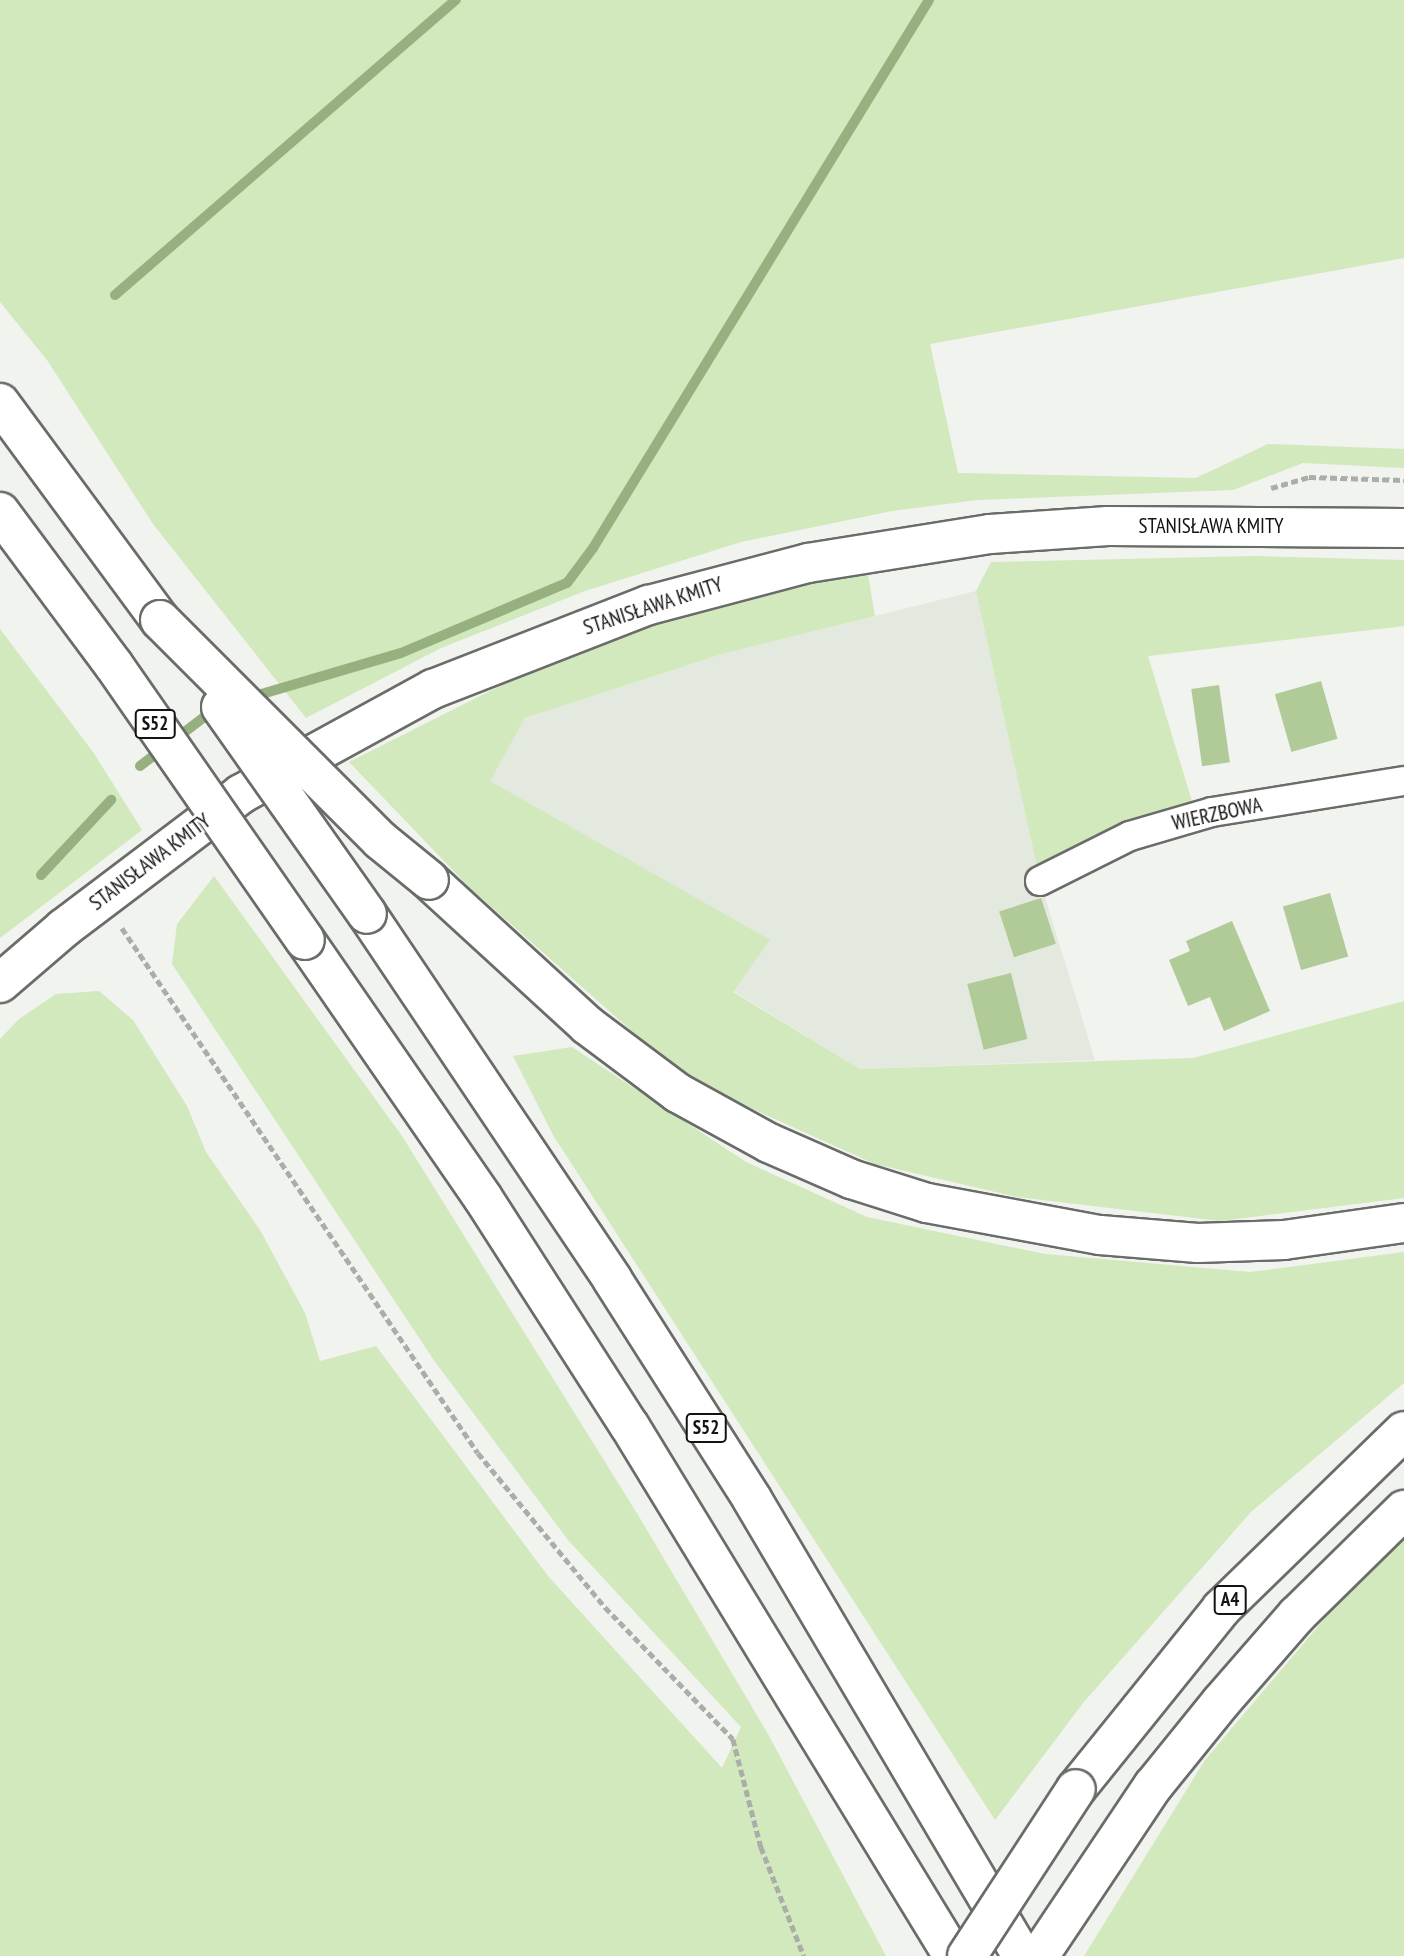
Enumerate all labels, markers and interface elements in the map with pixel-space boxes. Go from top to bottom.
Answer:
street label: STANISŁAWA KMITY [1138,513,1284,539]
street label: STANISŁAWA KMITY [580,571,726,641]
road number: S52 [134,708,176,740]
street label: WIERZBOWA [1170,792,1264,836]
street label: STANISŁAWA KMITY [84,808,216,916]
road number: S52 [685,1412,727,1444]
road number: A4 [1212,1584,1248,1616]

